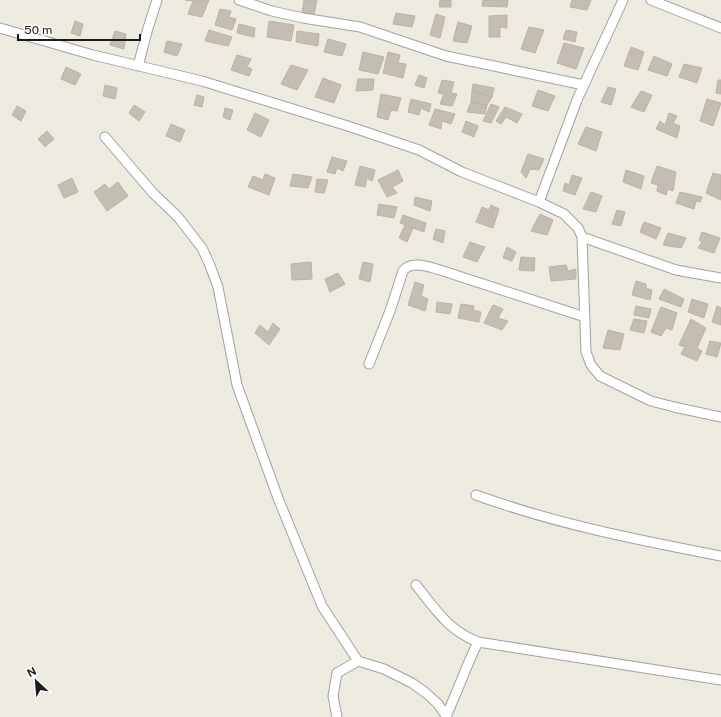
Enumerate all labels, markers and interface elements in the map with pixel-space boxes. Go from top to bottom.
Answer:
scale bar [18,16,140,42]
text: 50 m [24,23,52,37]
north arrow [16,661,56,701]
text: N [25,665,38,679]

